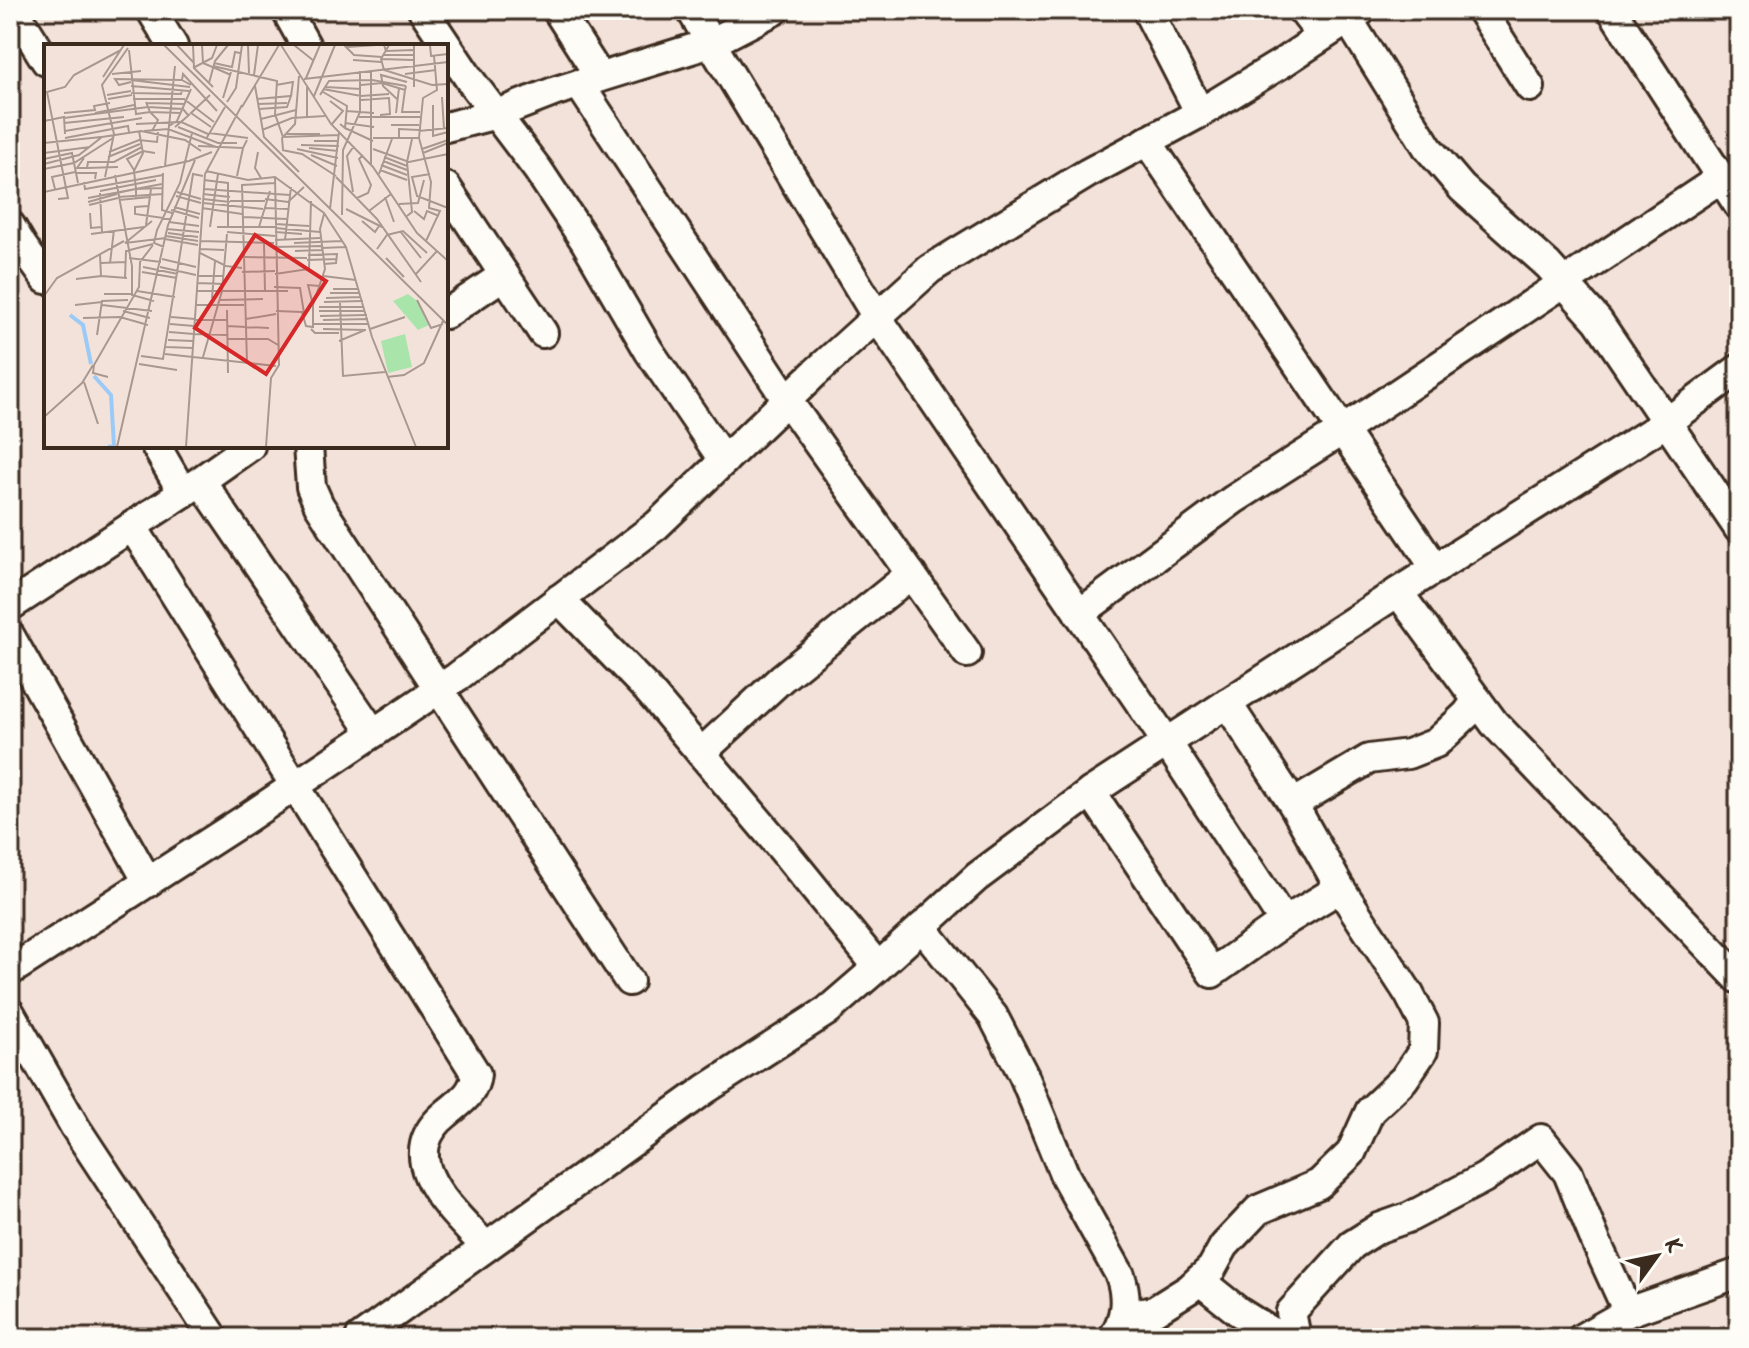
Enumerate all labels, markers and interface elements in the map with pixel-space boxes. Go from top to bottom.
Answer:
inset map [44,44,448,448]
north arrow [1617,1216,1697,1296]
text: K [1653,1231,1690,1262]

